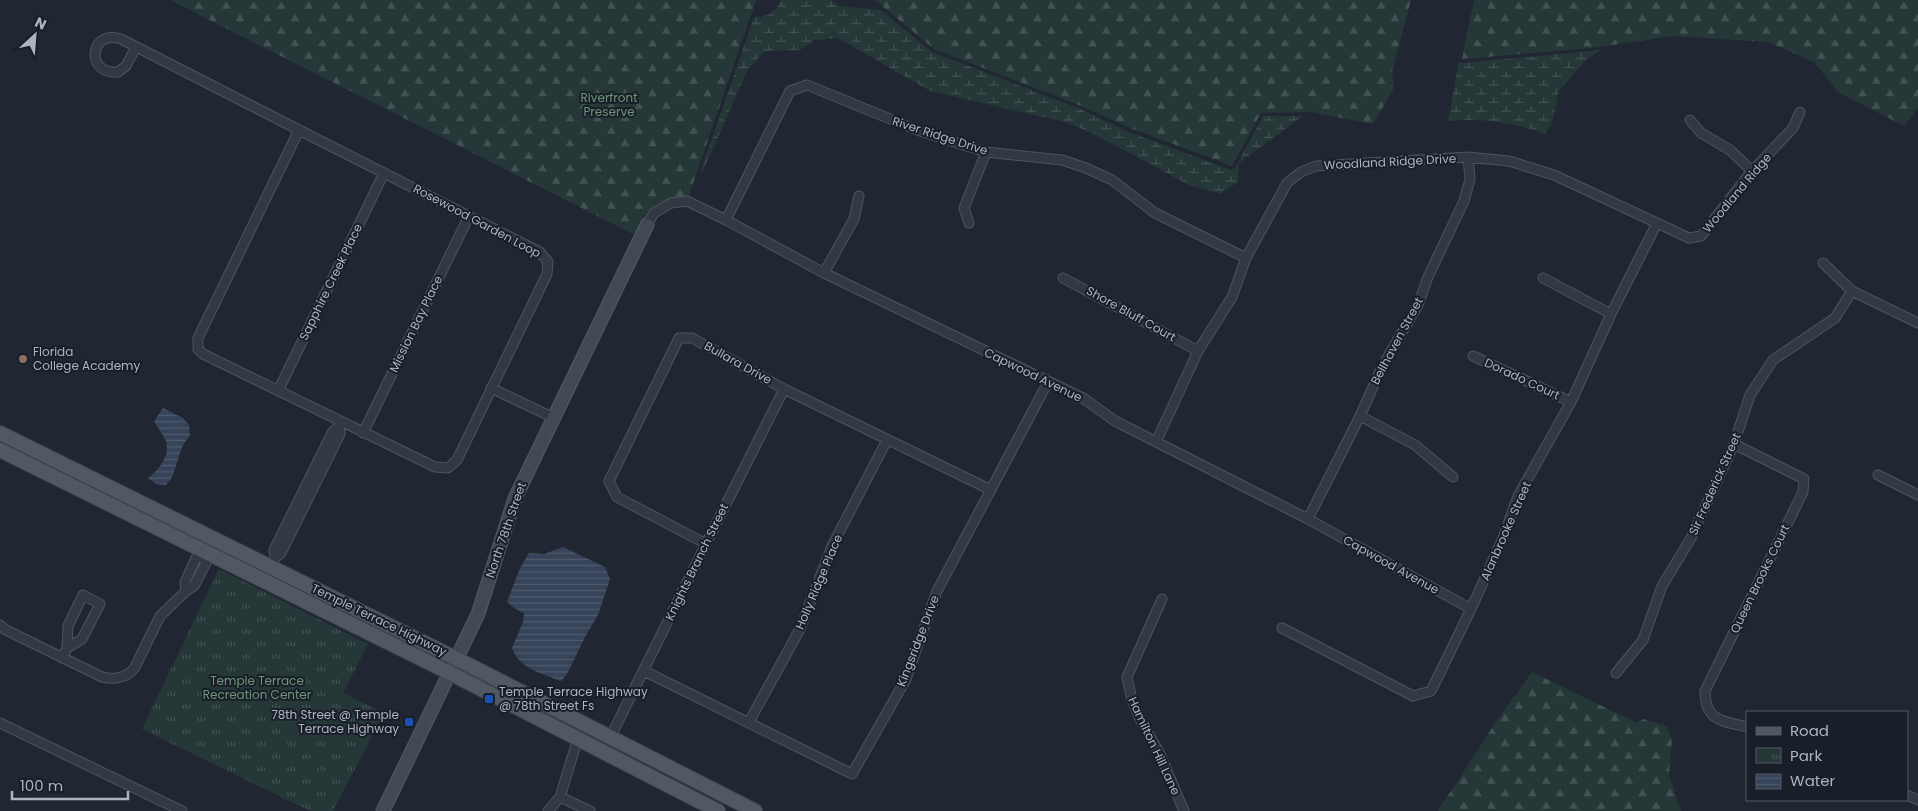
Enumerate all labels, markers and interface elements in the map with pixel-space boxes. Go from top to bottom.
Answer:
north arrow [10,10,60,60]
text: N [32,12,50,35]
park label: Riverfront Preserve [580,89,638,120]
street label: River Ridge Drive [890,112,990,159]
street label: Woodland Ridge [1698,149,1775,236]
street label: Woodland Ridge Drive [1323,150,1457,173]
street label: Rosewood Garden Loop [410,180,544,261]
street label: Sapphire Creek Place [295,221,366,343]
street label: Mission Bay Place [385,273,446,375]
street label: Shore Bluff Court [1083,282,1179,345]
street label: Bellhaven Street [1366,294,1427,387]
street label: Bullara Drive [701,337,775,388]
place label: Florida College Academy [33,343,140,374]
street label: Capwood Avenue [981,343,1085,406]
marker: Florida College Academy [17,353,29,365]
street label: Dorado Court [1482,354,1563,403]
street label: Sir Frederick Street [1684,430,1745,538]
street label: Alanbrooke Street [1476,479,1535,583]
street label: North 78th Street [481,480,530,580]
street label: Knights Branch Street [661,500,732,623]
street label: Queen Brooks Court [1726,521,1793,636]
street label: Capwood Avenue [1340,531,1442,598]
street label: Holly Ridge Place [791,532,846,632]
street label: Temple Terrace Highway [309,579,450,660]
street label: Kingsridge Drive [892,593,943,689]
park label: Temple Terrace Recreation Center [203,672,312,703]
place label: Temple Terrace Highway @ 78th Street Fs [499,683,648,714]
marker: Temple Terrace Highway @ 78th Street Fs [483,693,495,705]
street label: Hamilton Hill Lane [1124,694,1185,798]
place label: 78th Street @ Temple Terrace Highway [271,706,399,737]
legend [1746,711,1908,801]
marker: 78th Street @ Temple Terrace Highway [403,716,415,728]
text: Road [1790,720,1829,741]
text: Park [1790,745,1822,766]
scale bar [12,768,129,800]
text: Water [1790,770,1836,791]
text: 100 m [20,775,63,796]

